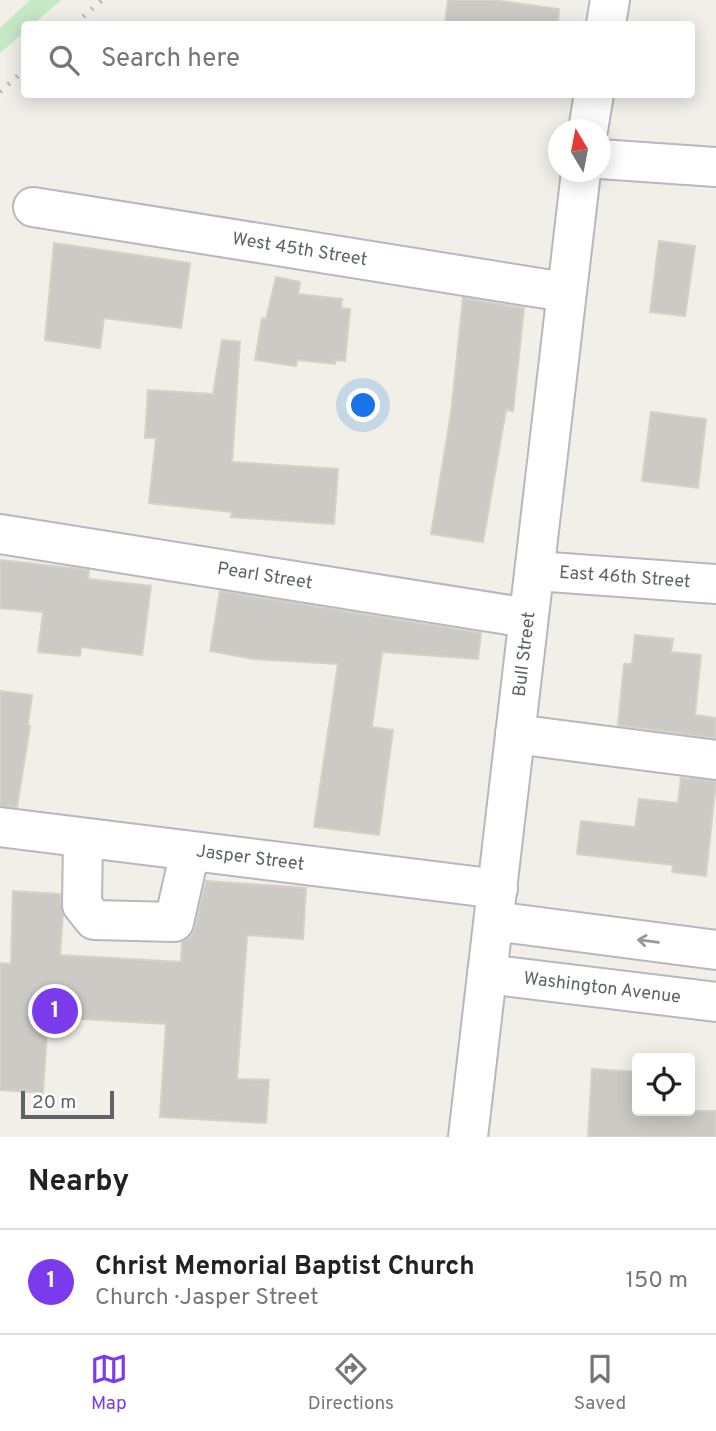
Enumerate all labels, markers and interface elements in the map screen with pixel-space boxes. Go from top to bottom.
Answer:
search box [21,21,695,98]
icon: search [45,41,83,79]
text: Search here [101,43,240,76]
north arrow [548,119,611,182]
street label: West 45th Street [230,227,369,272]
your location [346,388,380,422]
street label: Pearl Street [215,557,314,595]
street label: East 46th Street [558,561,691,594]
street label: Bull Street [508,611,541,698]
street label: Jasper Street [195,840,306,876]
one-way arrow [638,934,660,947]
street label: Washington Avenue [522,967,682,1009]
pin: 1 [32,985,78,1037]
map controls [632,1053,695,1116]
button: locate [632,1053,695,1116]
scale bar [21,1088,114,1120]
text: 20 m [32,1091,76,1115]
text: Nearby [28,1164,129,1201]
text: Christ Memorial Baptist Church [95,1251,475,1284]
text: 1 [46,1267,56,1296]
text: 150 m [626,1267,688,1296]
text: Church · Jasper Street [95,1284,319,1313]
tab: Map [90,1350,128,1416]
tab: Directions [308,1350,394,1416]
tab: Saved [574,1350,626,1416]

